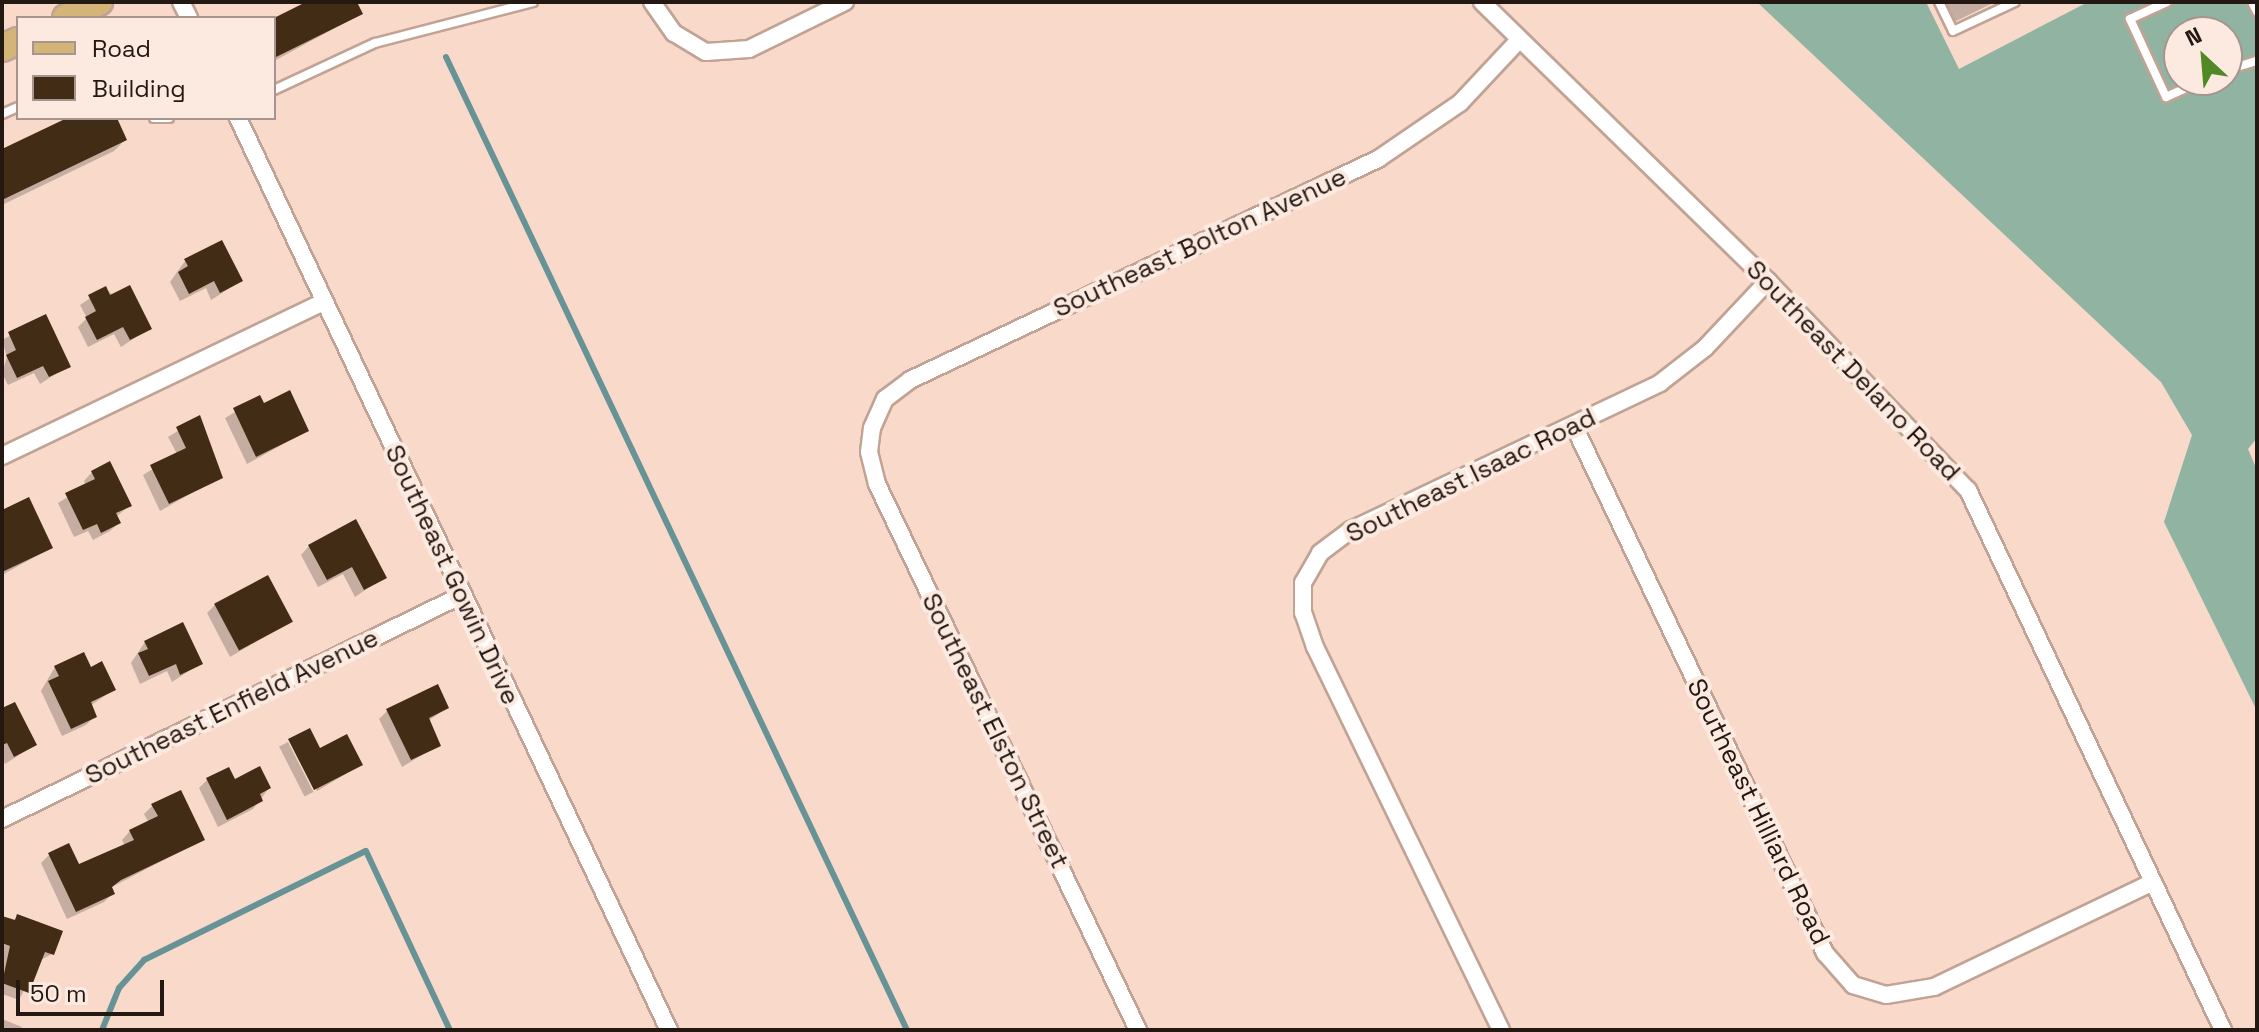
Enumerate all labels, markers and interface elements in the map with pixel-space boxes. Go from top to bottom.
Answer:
legend [16,16,276,120]
north arrow [2163,16,2243,96]
text: N [2181,20,2206,52]
text: Road [92,33,151,64]
text: Building [92,73,186,104]
street label: Southeast Bolton Avenue [1049,161,1351,325]
street label: Southeast Delano Road [1739,254,1967,488]
street label: Southeast Isaac Road [1341,402,1601,550]
street label: Southeast Gowin Drive [378,440,526,710]
street label: Southeast Elston Street [915,588,1075,874]
street label: Southeast Enfield Avenue [80,622,384,792]
street label: Southeast Hilliard Road [1680,674,1836,950]
scale bar [20,964,168,1014]
text: 50 m [30,978,87,1009]

